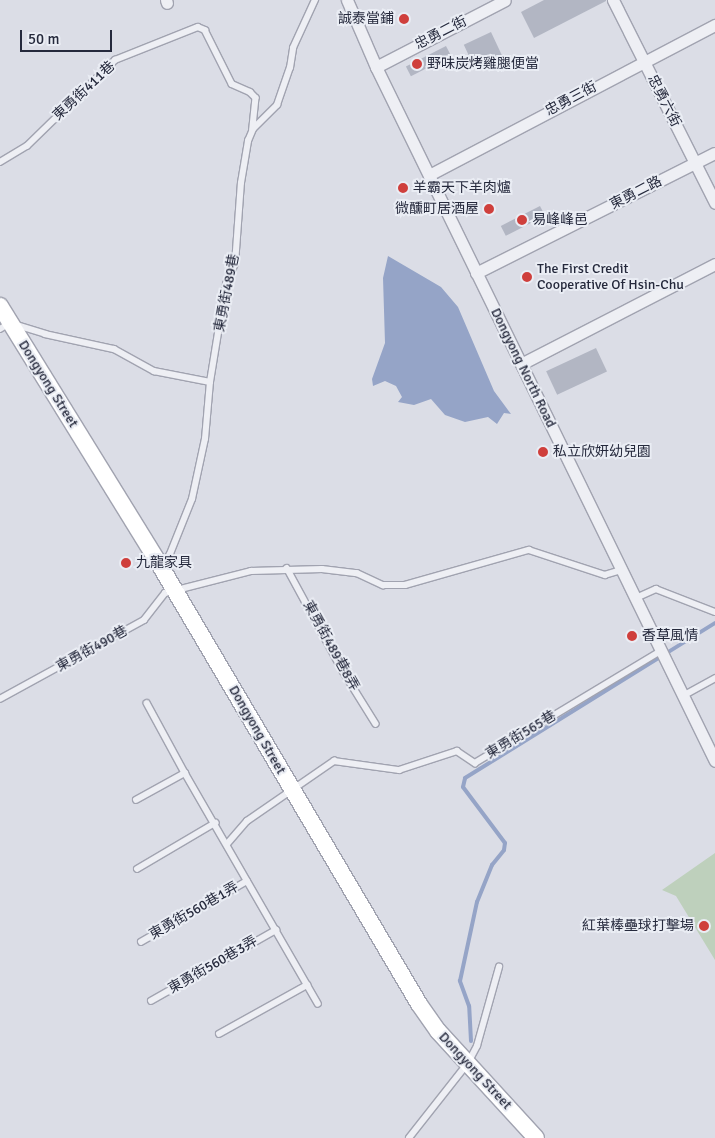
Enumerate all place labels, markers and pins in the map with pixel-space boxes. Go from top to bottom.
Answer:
place label: 誠泰當鋪 [338,11,394,27]
marker: 誠泰當鋪 [398,13,410,25]
place label: 野味炭烤雞腿便當 [427,56,539,72]
marker: 野味炭烤雞腿便當 [411,58,423,70]
place label: 羊霸天下羊肉爐 [413,180,511,196]
marker: 羊霸天下羊肉爐 [397,182,409,194]
place label: 微醺町居酒屋 [395,201,479,217]
marker: 微醺町居酒屋 [483,203,495,215]
place label: 易峰峰邑 [532,212,588,228]
marker: 易峰峰邑 [516,214,528,226]
place label: The First Credit Cooperative Of Hsin-Chu [537,261,684,294]
marker: The First Credit Cooperative Of Hsin-Chu [521,271,533,283]
place label: 私立欣妍幼兒園 [553,444,651,460]
marker: 私立欣妍幼兒園 [537,446,549,458]
place label: 九龍家具 [136,555,192,571]
marker: 九龍家具 [120,557,132,569]
place label: 香草風情 [642,628,698,644]
marker: 香草風情 [626,630,638,642]
place label: 紅葉棒壘球打擊場 [582,918,694,934]
marker: 紅葉棒壘球打擊場 [698,920,710,932]

